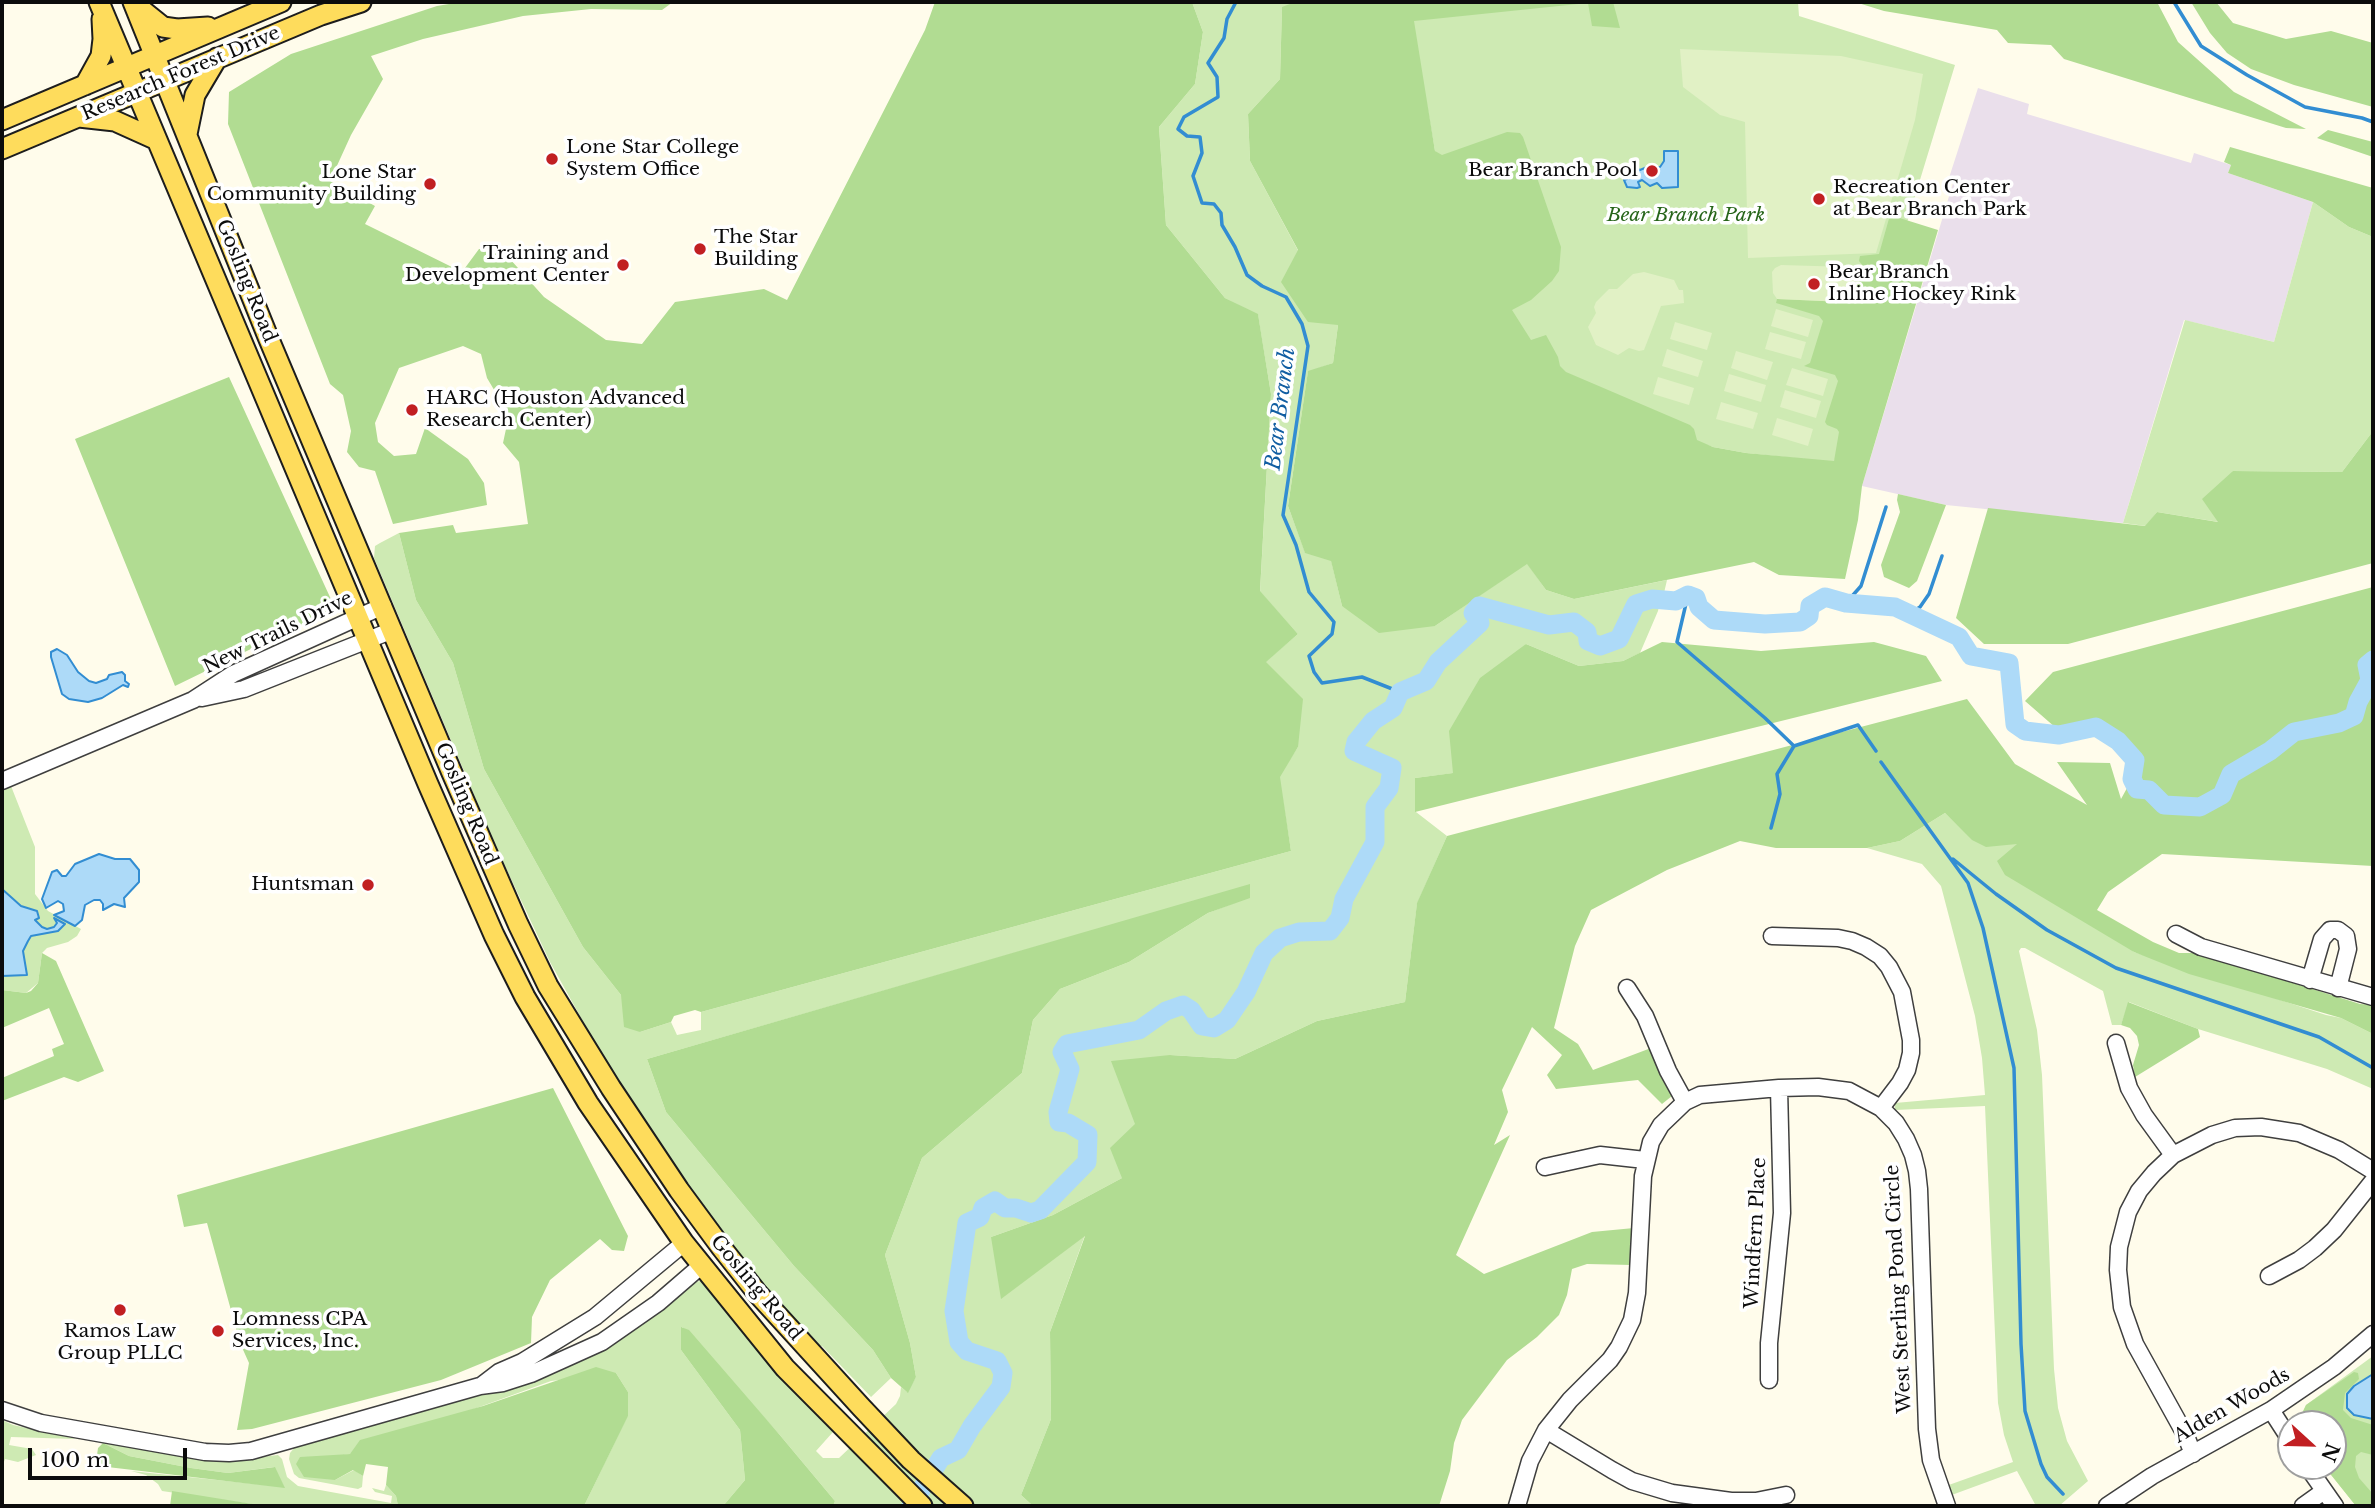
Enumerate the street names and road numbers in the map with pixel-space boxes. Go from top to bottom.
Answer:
street label: Research Forest Drive [79,22,283,126]
street label: Gosling Road [211,216,281,346]
street label: New Trails Drive [200,587,356,679]
street label: Gosling Road [430,739,502,869]
street label: Windfern Place [1741,1157,1771,1309]
street label: West Sterling Pond Circle [1881,1164,1917,1414]
street label: Gosling Road [705,1231,807,1345]
street label: Alden Woods [2170,1364,2294,1448]

